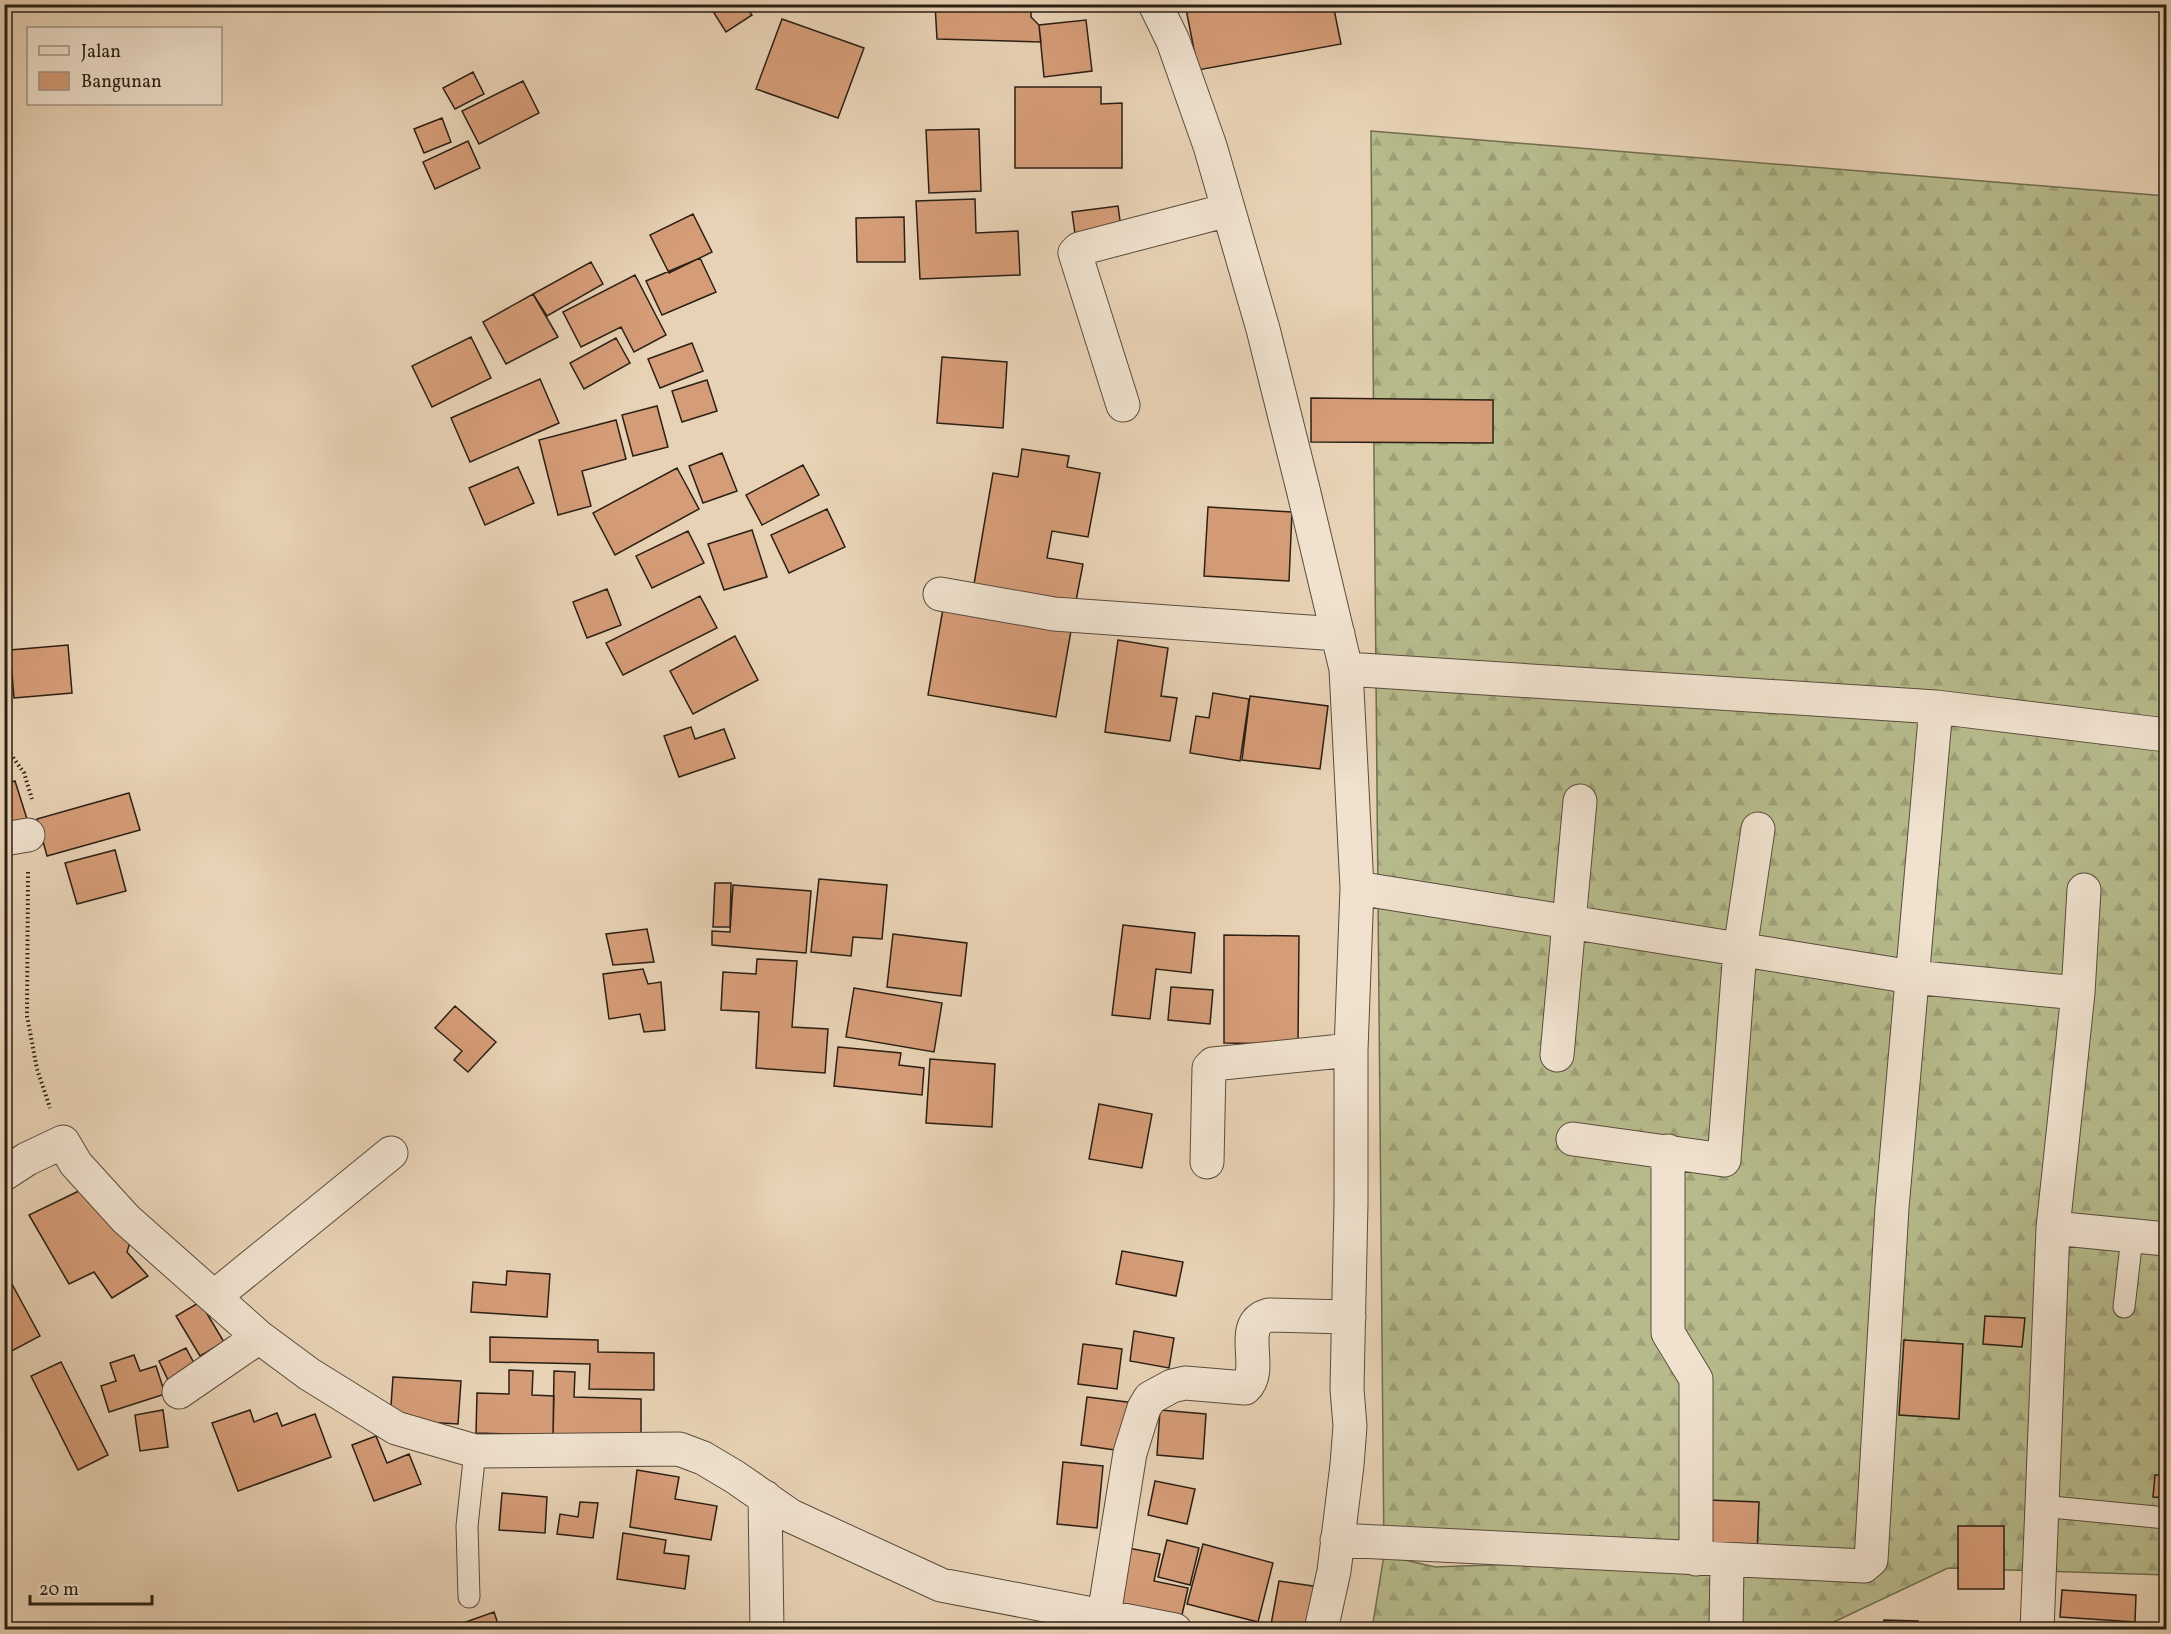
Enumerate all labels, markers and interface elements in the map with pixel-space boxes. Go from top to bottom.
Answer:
legend [27,27,222,105]
text: Jalan [81,40,121,65]
text: Bangunan [81,70,162,95]
scale bar [30,1568,152,1606]
text: 20 m [39,1578,79,1603]

